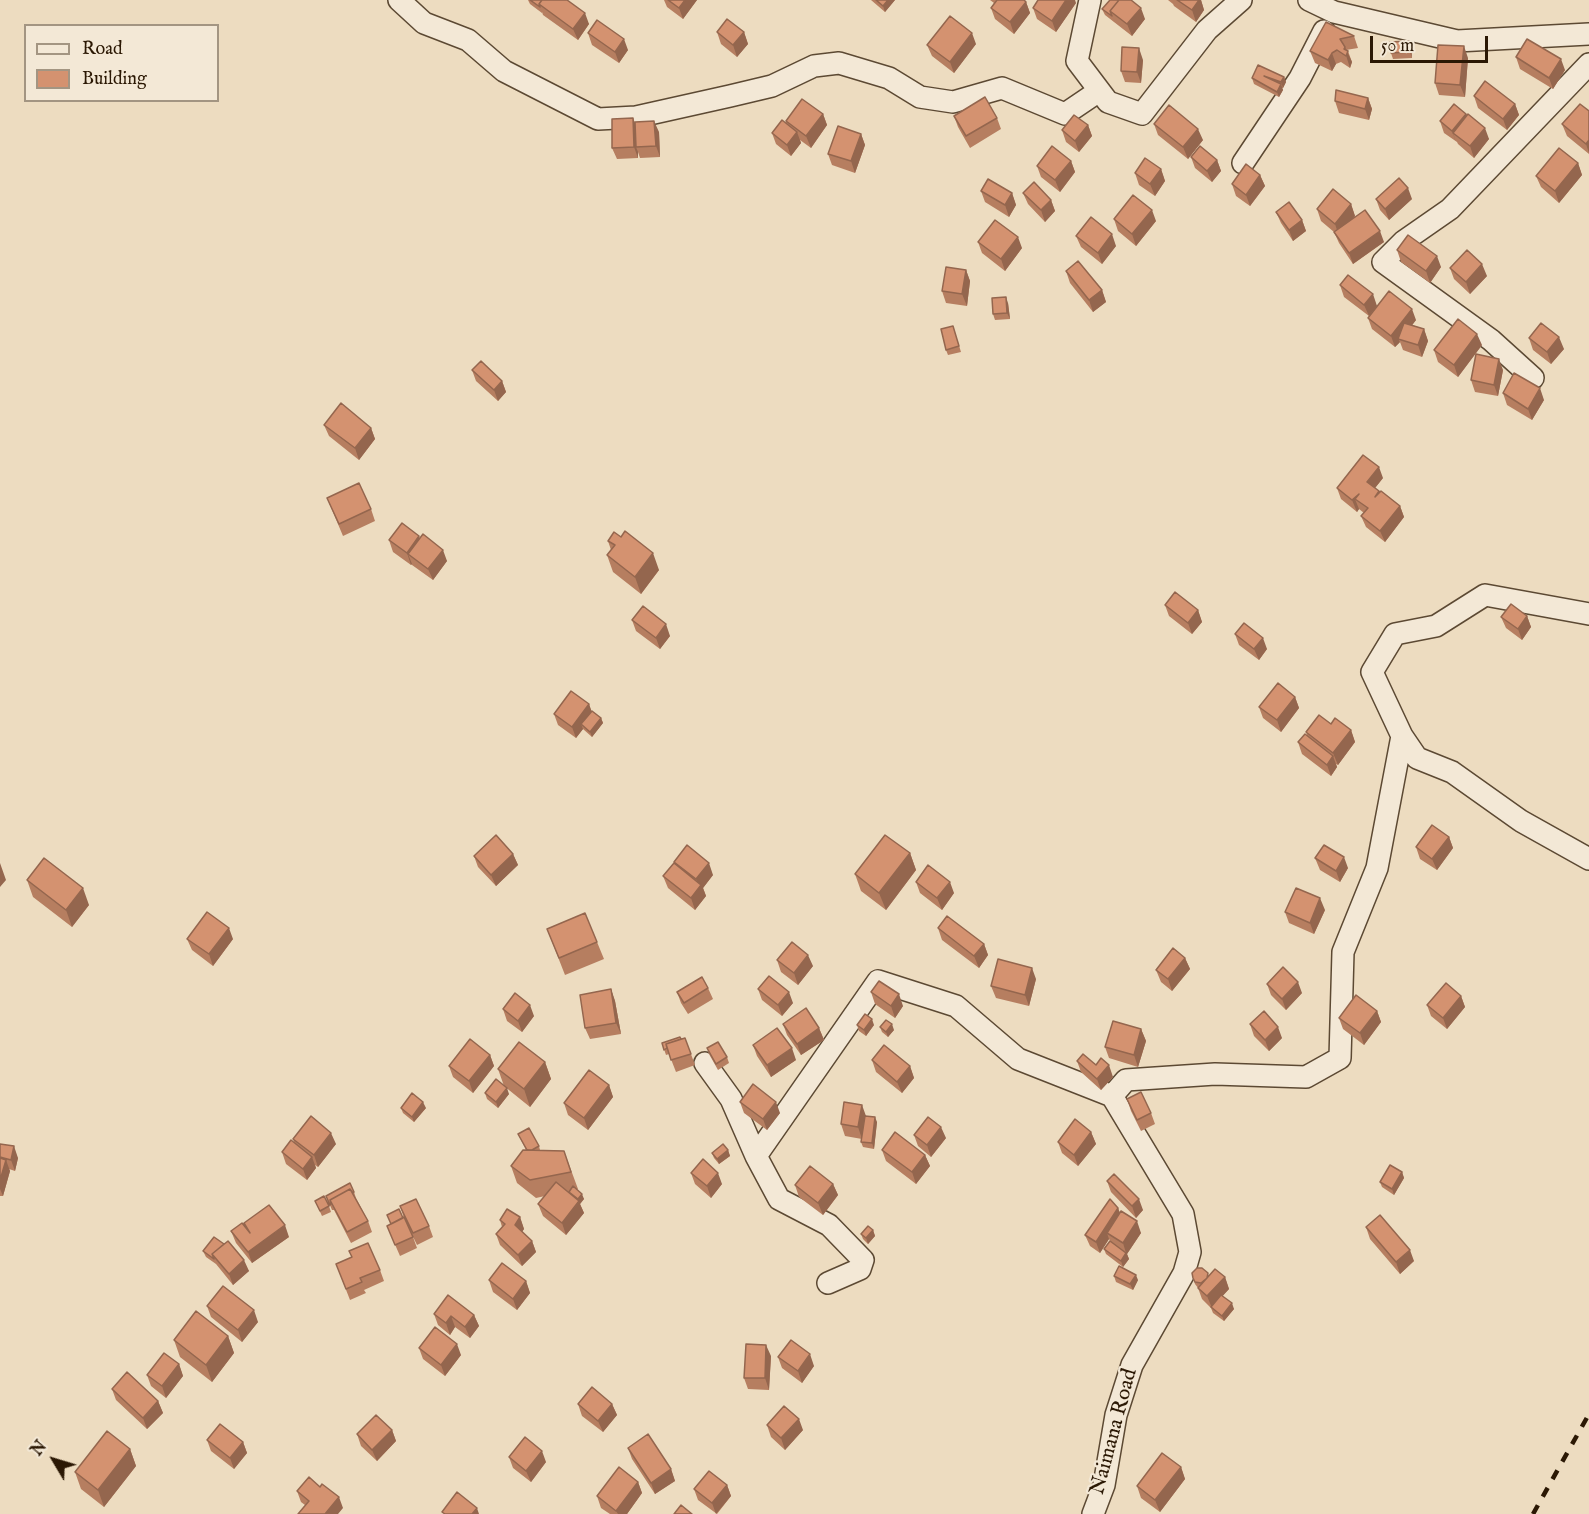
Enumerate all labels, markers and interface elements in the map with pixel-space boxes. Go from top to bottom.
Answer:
legend [24,24,219,102]
scale bar [1373,24,1492,62]
text: 50 m [1381,35,1414,58]
text: Road [82,38,123,61]
text: Building [82,68,147,91]
street label: Naimana Road [1086,1366,1144,1498]
north arrow [24,1430,84,1490]
text: N [28,1437,52,1461]

